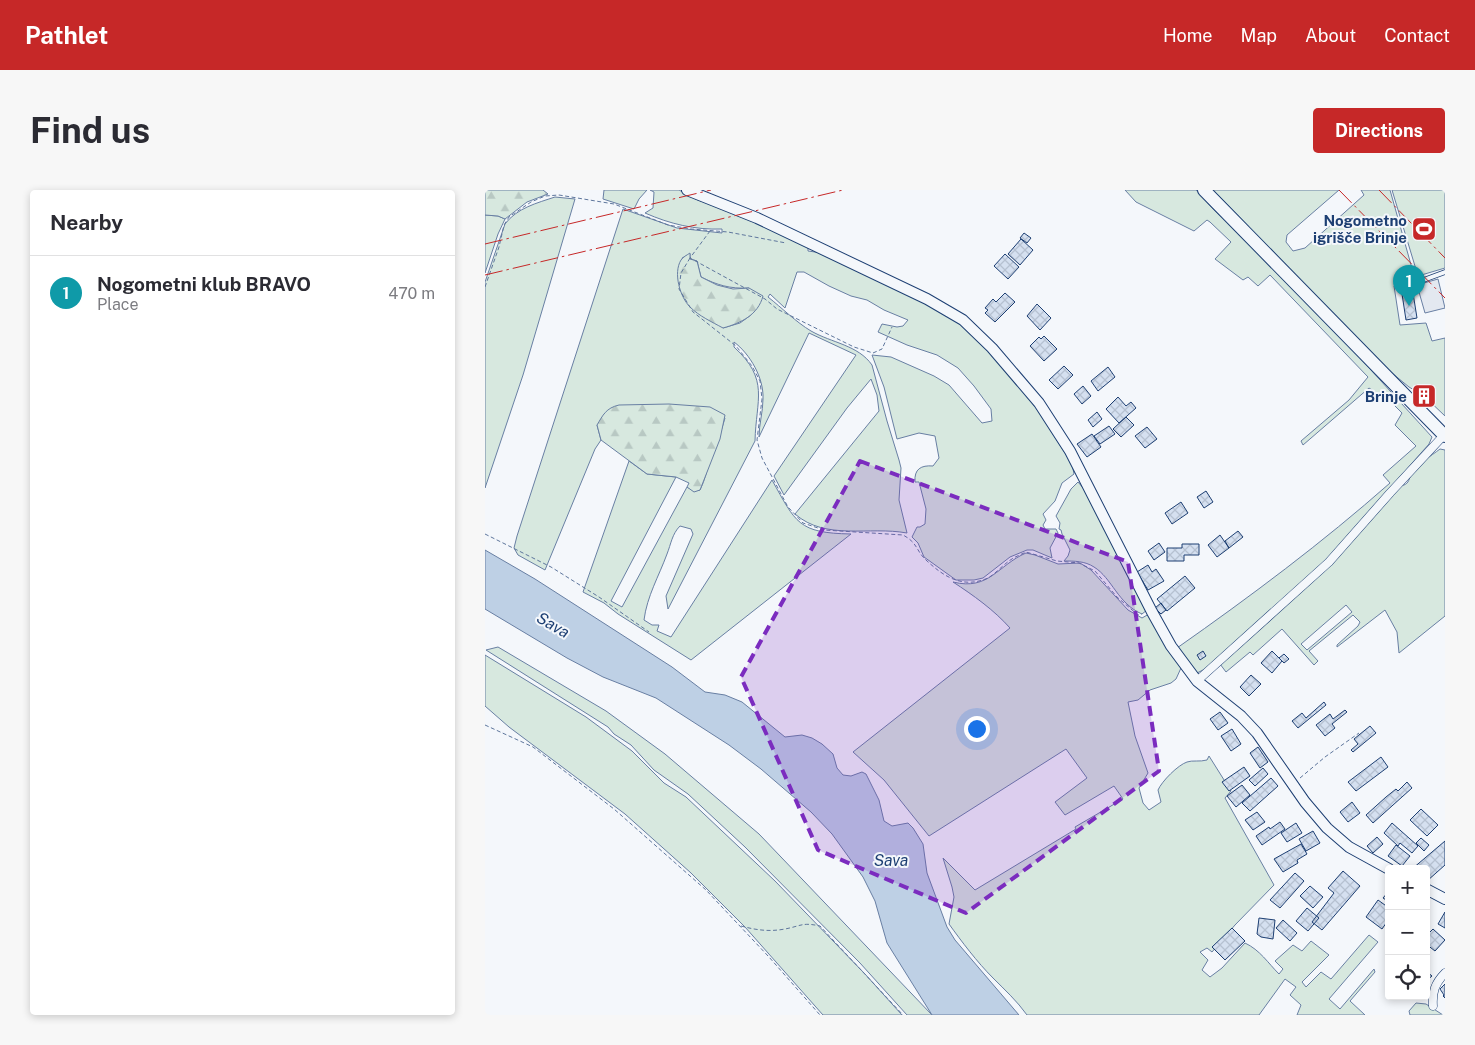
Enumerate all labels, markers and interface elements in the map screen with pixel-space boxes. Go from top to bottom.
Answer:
text: Pathlet [25,21,108,49]
text: Home [1163,25,1213,46]
text: Map [1241,25,1277,46]
text: About [1305,25,1356,46]
text: Contact [1384,25,1450,46]
button: Directions [1313,108,1445,153]
text: Find us [30,110,150,151]
text: Nearby [50,210,123,235]
place label: Nogometno igrišče Brinje [1313,212,1407,246]
sports icon: Nogometno igrišče Brinje [1411,216,1437,242]
pin: 1 [1393,265,1425,306]
text: Nogometni klub BRAVO [97,273,311,295]
text: 1 [63,284,69,303]
text: 470 m [388,284,435,303]
text: Place [97,295,139,314]
building icon: Brinje [1411,383,1437,409]
place label: Brinje [1365,388,1407,405]
water label: Sava [533,608,573,642]
your location [964,716,990,742]
water label: Sava [874,851,908,870]
map controls [1385,865,1430,1000]
button: + [1385,865,1430,910]
button: − [1385,910,1430,955]
button: locate [1385,955,1430,1000]

